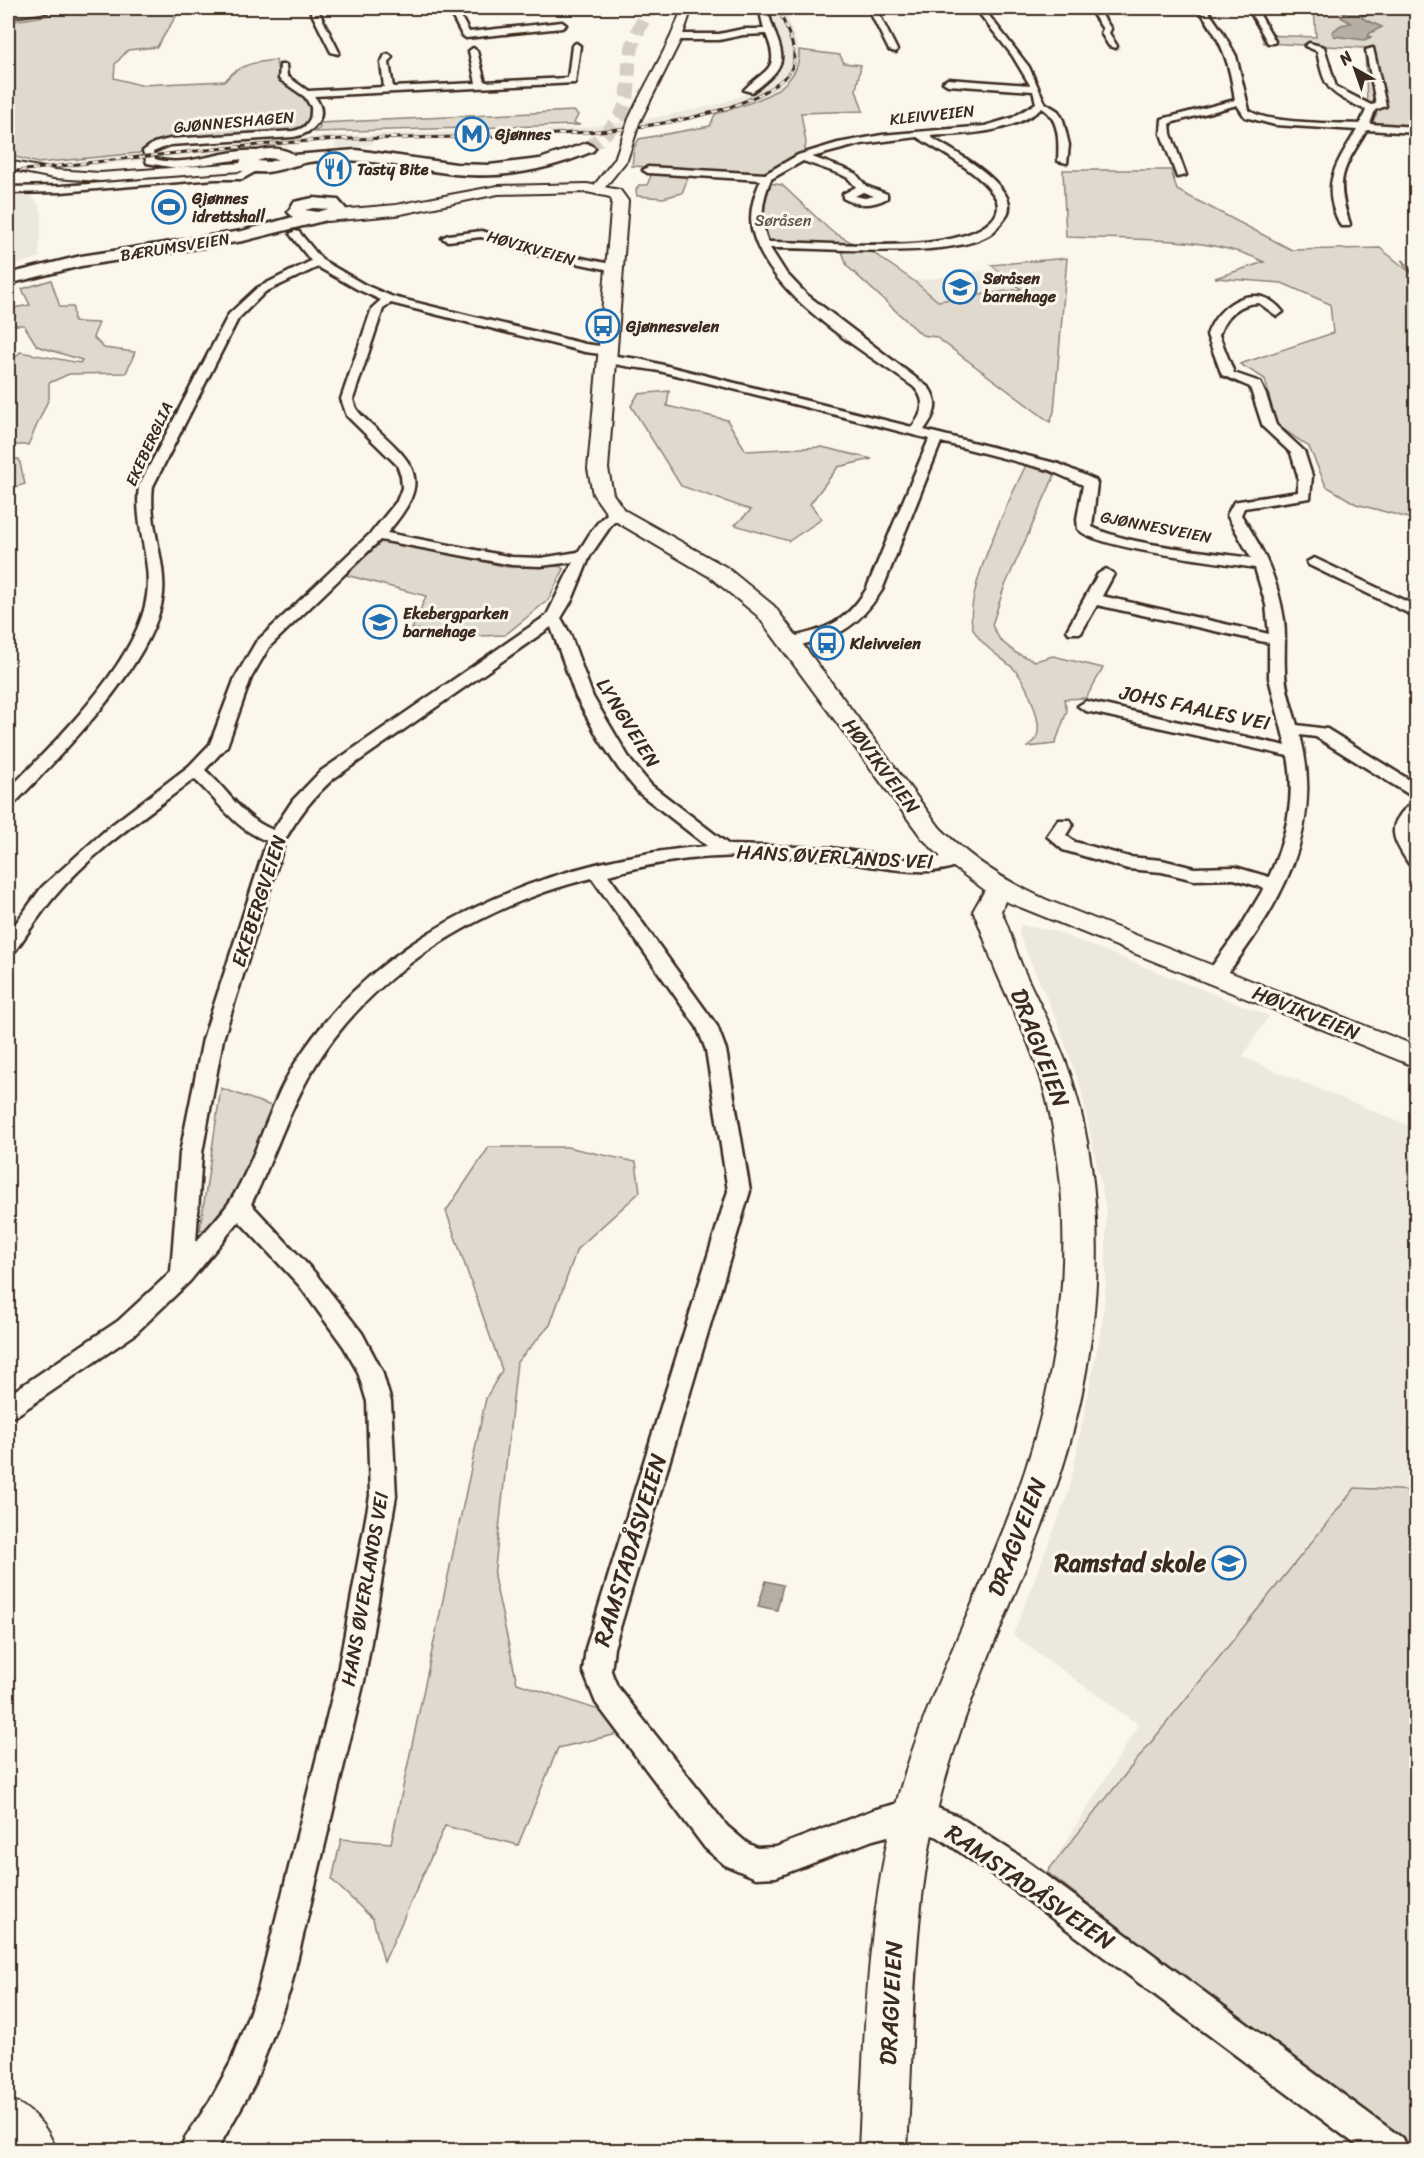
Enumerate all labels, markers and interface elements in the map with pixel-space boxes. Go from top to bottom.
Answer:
north arrow [1325,39,1385,99]
text: N [1331,43,1360,73]
street label: KLEIVVEIEN [888,96,977,134]
street label: GJØNNESHAGEN [172,102,296,142]
metro station icon: Gjønnes [454,116,490,152]
place label: Gjønnes [494,120,552,149]
restaurant icon: Tasty Bite [316,151,352,187]
place label: Tasty Bite [357,155,429,184]
place label: Gjønnes idrettshall [191,184,266,231]
sports icon: Gjønnes idrettshall [151,189,187,225]
park label: Søråsen [754,206,812,235]
street label: HØVIKVEIEN [483,222,579,275]
street label: BÆRUMSVEIEN [118,224,232,270]
place label: Søråsen barnehage [982,264,1057,311]
school or university icon: Søråsen barnehage [942,269,978,305]
bus stop icon: Gjønnesveien [585,308,621,344]
place label: Gjønnesveien [625,312,719,341]
street label: EKEBERGLIA [117,397,181,491]
street label: GJØNNESVEIEN [1098,502,1214,552]
place label: Ekebergparken barnehage [402,599,509,646]
school or university icon: Ekebergparken barnehage [362,604,398,640]
bus stop icon: Kleivveien [809,625,845,661]
place label: Kleivveien [849,629,921,658]
street label: LYNGVEIEN [586,671,670,775]
street label: JOHS FAALES VEI [1116,675,1273,741]
street label: HØVIKVEIEN [833,710,929,822]
street label: EKEBERGVEIEN [221,830,297,972]
street label: HANS ØVERLANDS VEI [736,834,934,880]
street label: HØVIKVEIEN [1247,976,1365,1050]
street label: DRAGVEIEN [998,982,1082,1114]
street label: RAMSTADÅSVEIEN [581,1448,679,1652]
street label: DRAGVEIEN [975,1471,1059,1603]
street label: HANS ØVERLANDS VEI [331,1489,399,1689]
place label: Ramstad skole [1053,1542,1207,1584]
school or university icon: Ramstad skole [1211,1545,1247,1581]
street label: RAMSTADÅSVEIEN [936,1812,1124,1962]
street label: DRAGVEIEN [867,1939,915,2066]

